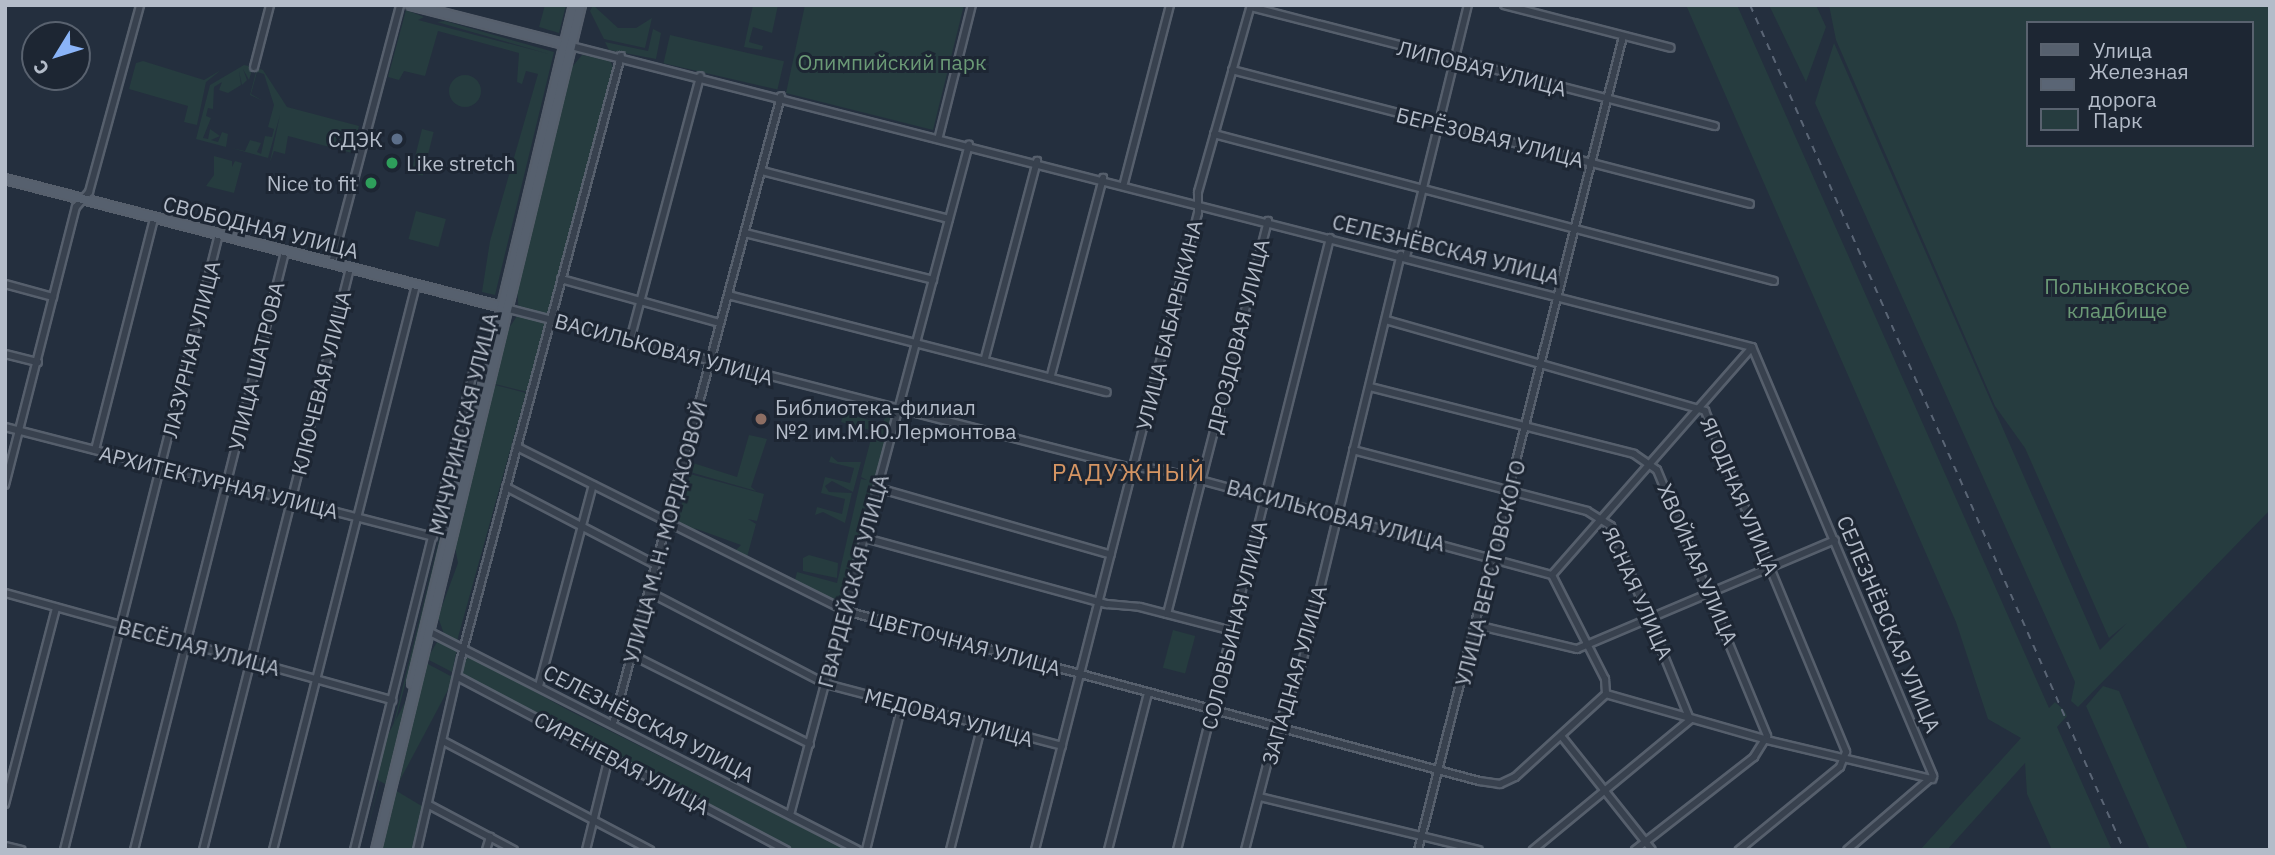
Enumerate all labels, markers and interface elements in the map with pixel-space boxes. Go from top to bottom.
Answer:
north arrow [21,21,91,91]
legend [2026,21,2254,147]
street label: ЛИПОВАЯ УЛИЦА [1395,35,1569,101]
text: Улица [2093,36,2152,64]
park label: Олимпийский парк [798,49,986,75]
text: С [28,55,54,80]
text: Железная дорога [2089,57,2189,113]
street label: БЕРЁЗОВАЯ УЛИЦА [1394,101,1586,173]
text: Парк [2093,106,2143,134]
place label: СДЭК [328,126,383,152]
marker: СДЭК [389,131,405,147]
place label: Like stretch [406,150,515,176]
marker: Like stretch [384,155,400,171]
place label: Nice to fit [267,170,357,196]
marker: Nice to fit [363,175,379,191]
street label: СВОБОДНАЯ УЛИЦА [161,190,361,264]
street label: СЕЛЕЗНЁВСКАЯ УЛИЦА [1330,209,1562,289]
street label: УЛИЦА БАБАРЫКИНА [1131,217,1207,433]
street label: ДРОЗДОВАЯ УЛИЦА [1202,236,1274,436]
street label: ЛАЗУРНАЯ УЛИЦА [157,258,225,440]
park label: Полынковское кладбище [2044,273,2190,323]
street label: УЛИЦА ШАТРОВА [223,279,289,453]
street label: КЛЮЧЕВАЯ УЛИЦА [286,288,356,478]
street label: ВАСИЛЬКОВАЯ УЛИЦА [552,308,776,390]
street label: МИЧУРИНСКАЯ УЛИЦА [423,310,503,538]
place label: Библиотека-филиал №2 им.М.Ю.Лермонтова [775,394,1017,444]
street label: УЛИЦА М. Н. МОРДАСОВОЙ [618,398,712,666]
marker: Библиотека-филиал №2 им.М.Ю.Лермонтова [753,411,769,427]
street label: ЯГОДНАЯ УЛИЦА [1695,413,1785,579]
street label: АРХИТЕКТУРНАЯ УЛИЦА [97,440,341,524]
street label: УЛИЦА ВЕРСТОВСКОГО [1450,457,1530,689]
district label: РАДУЖНЫЙ [1053,459,1205,487]
street label: ГВАРДЕЙСКАЯ УЛИЦА [812,472,894,690]
street label: ВАСИЛЬКОВАЯ УЛИЦА [1224,474,1448,556]
street label: ХВОЙНАЯ УЛИЦА [1653,480,1743,648]
street label: СЕЛЕЗНЁВСКАЯ УЛИЦА [1832,512,1946,736]
street label: СОЛОВЬИНАЯ УЛИЦА [1196,518,1272,732]
street label: ЯСНАЯ УЛИЦА [1597,523,1679,663]
street label: ЗАПАДНАЯ УЛИЦА [1256,582,1332,768]
street label: ЦВЕТОЧНАЯ УЛИЦА [866,605,1064,681]
street label: ВЕСЁЛАЯ УЛИЦА [115,613,283,681]
street label: СЕЛЕЗНЁВСКАЯ УЛИЦА [539,659,759,787]
street label: МЕДОВАЯ УЛИЦА [862,682,1036,752]
street label: СИРЕНЕВАЯ УЛИЦА [530,706,714,820]

